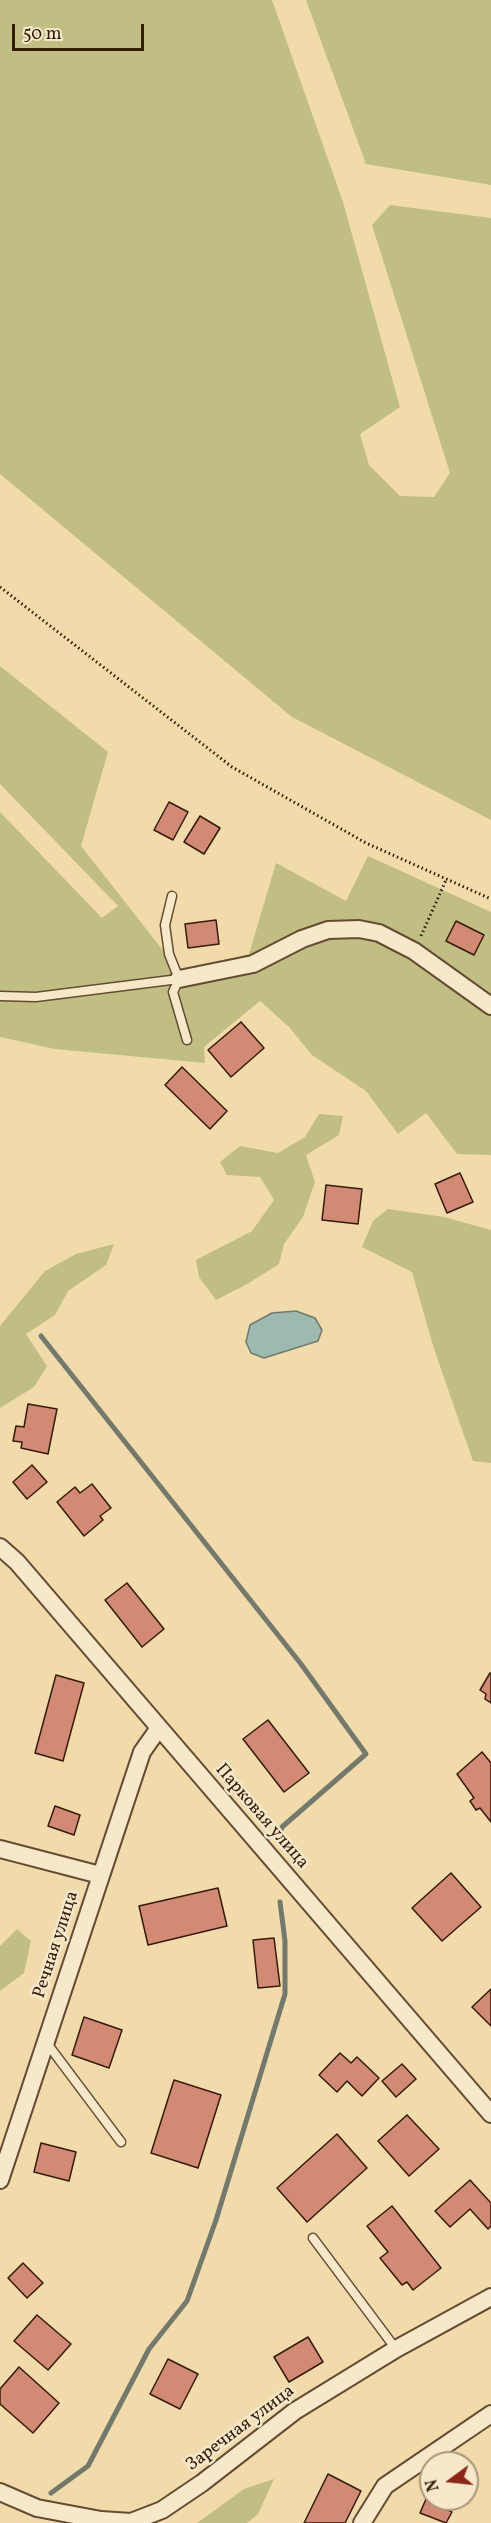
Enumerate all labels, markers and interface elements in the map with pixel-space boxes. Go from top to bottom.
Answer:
scale bar [15,12,147,50]
text: 50 m [23,22,62,47]
street label: Парковая улица [209,1760,313,1874]
street label: Речная улица [30,1889,84,2001]
street label: Заречная улица [183,2381,299,2477]
north arrow [419,2451,479,2511]
text: N [421,2477,446,2494]

